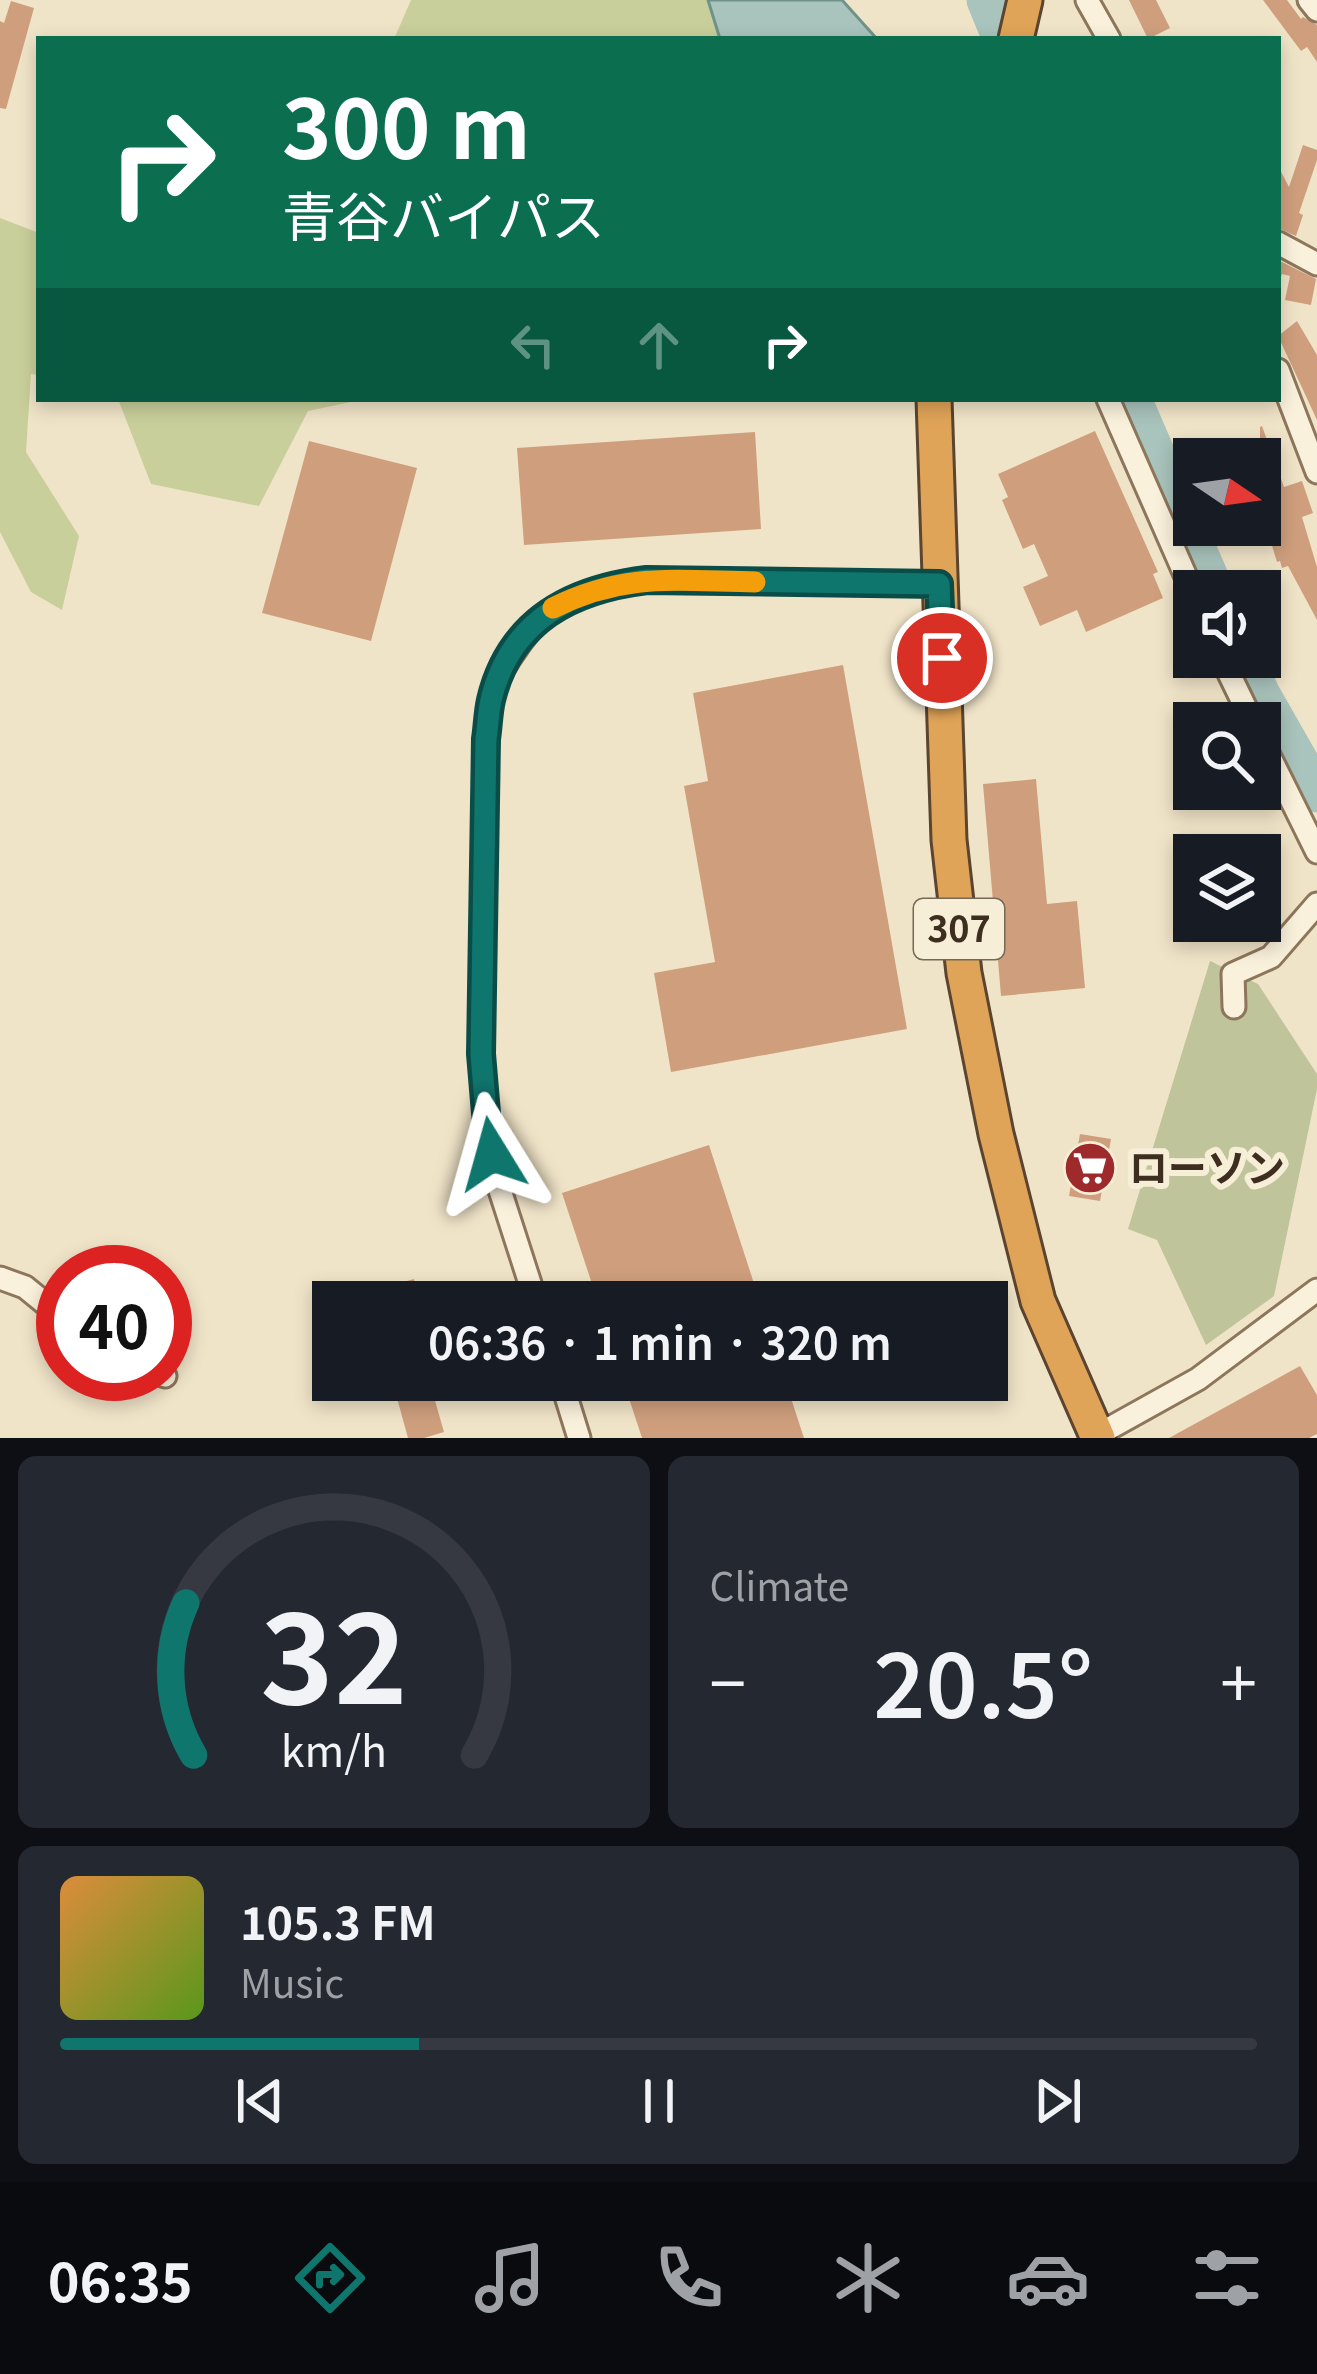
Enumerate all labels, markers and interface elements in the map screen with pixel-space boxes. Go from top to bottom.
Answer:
text: 300 m [282,62,531,183]
icon: right [84,84,240,240]
text: 青谷バイパス [282,174,605,253]
icon: left [500,312,566,378]
icon: ahead [626,312,692,378]
icon: right [752,312,818,378]
north arrow [1173,438,1281,546]
map controls [1173,438,1281,942]
button: sound [1173,570,1281,678]
pin [891,607,993,709]
icon: arrive [909,625,975,691]
button: search [1173,702,1281,810]
button: layers [1173,834,1281,942]
road number: 307 [914,899,1004,959]
position arrow [429,1091,555,1217]
place label: ローソン [1129,1137,1285,1193]
supermarket icon: ローソン [1062,1140,1118,1196]
speed limit sign: 40 [36,1245,192,1401]
text: 06:36 · 1 min · 320 m [428,1308,892,1373]
text: Climate [710,1556,849,1612]
text: 32 [260,1559,407,1740]
text: 20.5° [873,1614,1093,1744]
text: − [710,1631,746,1727]
text: + [1220,1631,1257,1727]
text: km/h [281,1717,387,1779]
text: 105.3 FM [240,1888,436,1953]
text: Music [240,1953,344,2009]
icon: previous [227,2068,293,2134]
icon: pause [626,2068,692,2134]
icon: next [1025,2068,1091,2134]
icon: directions [288,2236,372,2320]
icon: music [468,2236,552,2320]
icon: phone [647,2236,731,2320]
icon: climate [826,2236,910,2320]
icon: car [1006,2236,1090,2320]
icon: filters [1185,2236,1269,2320]
text: 06:35 [48,2239,193,2318]

